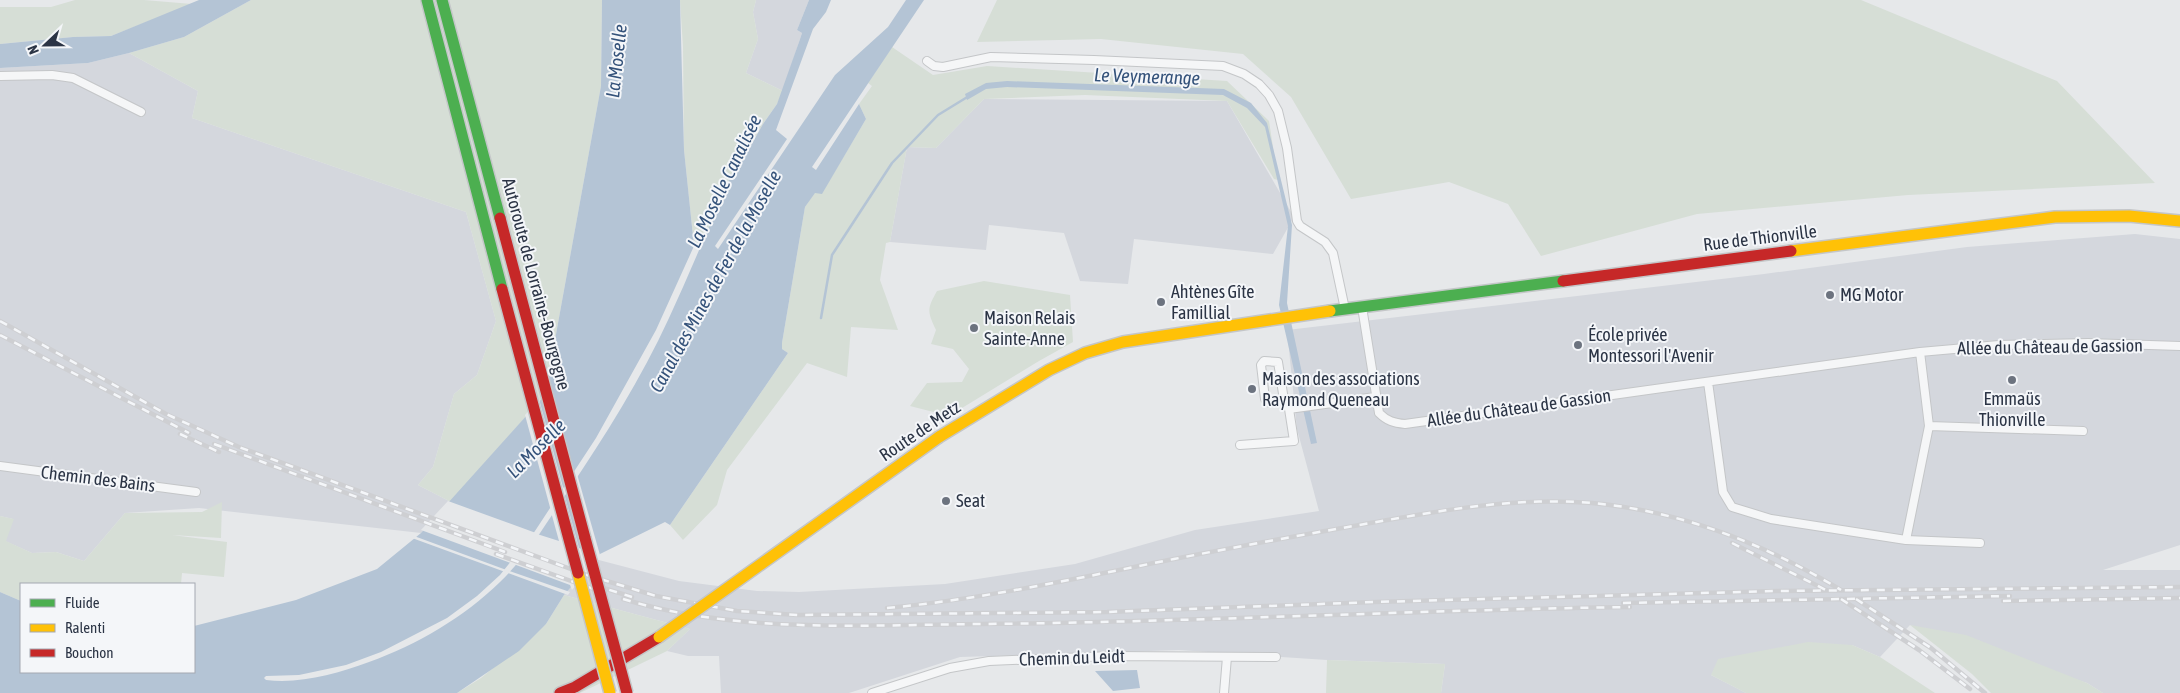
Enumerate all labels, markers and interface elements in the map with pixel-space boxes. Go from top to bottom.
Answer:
north arrow [20,20,70,70]
water label: La Moselle [601,23,631,99]
text: N [24,43,42,57]
water label: Le Veymerange [1094,63,1200,89]
water label: La Moselle Canalisée [682,111,766,251]
water label: Canal des Mines de Fer de la Moselle [645,166,785,396]
street label: Autoroute de Lorraine-Bourgogne [498,175,575,392]
street label: Rue de Thionville [1702,220,1818,255]
place label: Ahtènes Gîte Famillial [1171,281,1254,323]
place label: MG Motor [1840,284,1904,305]
marker: MG Motor [1824,289,1836,301]
marker: Ahtènes Gîte Famillial [1155,296,1167,308]
place label: Maison Relais Sainte-Anne [984,307,1075,349]
marker: Maison Relais Sainte-Anne [968,322,980,334]
place label: École privée Montessori l'Avenir [1588,324,1714,366]
street label: Allée du Château de Gassion [1957,334,2143,359]
marker: École privée Montessori l'Avenir [1572,339,1584,351]
place label: Maison des associations Raymond Queneau [1262,368,1420,410]
marker: Emmaüs Thionville [2006,374,2018,386]
marker: Maison des associations Raymond Queneau [1246,383,1258,395]
street label: Allée du Château de Gassion [1426,384,1612,431]
place label: Emmaüs Thionville [1979,388,2045,430]
street label: Route de Metz [875,396,965,465]
water label: La Moselle [502,414,570,482]
street label: Chemin des Bains [40,461,156,496]
place label: Seat [956,490,985,511]
marker: Seat [940,495,952,507]
legend [20,583,195,673]
text: Fluide [65,594,100,611]
text: Ralenti [65,619,105,636]
text: Bouchon [65,644,114,661]
street label: Chemin du Leidt [1019,645,1125,670]

